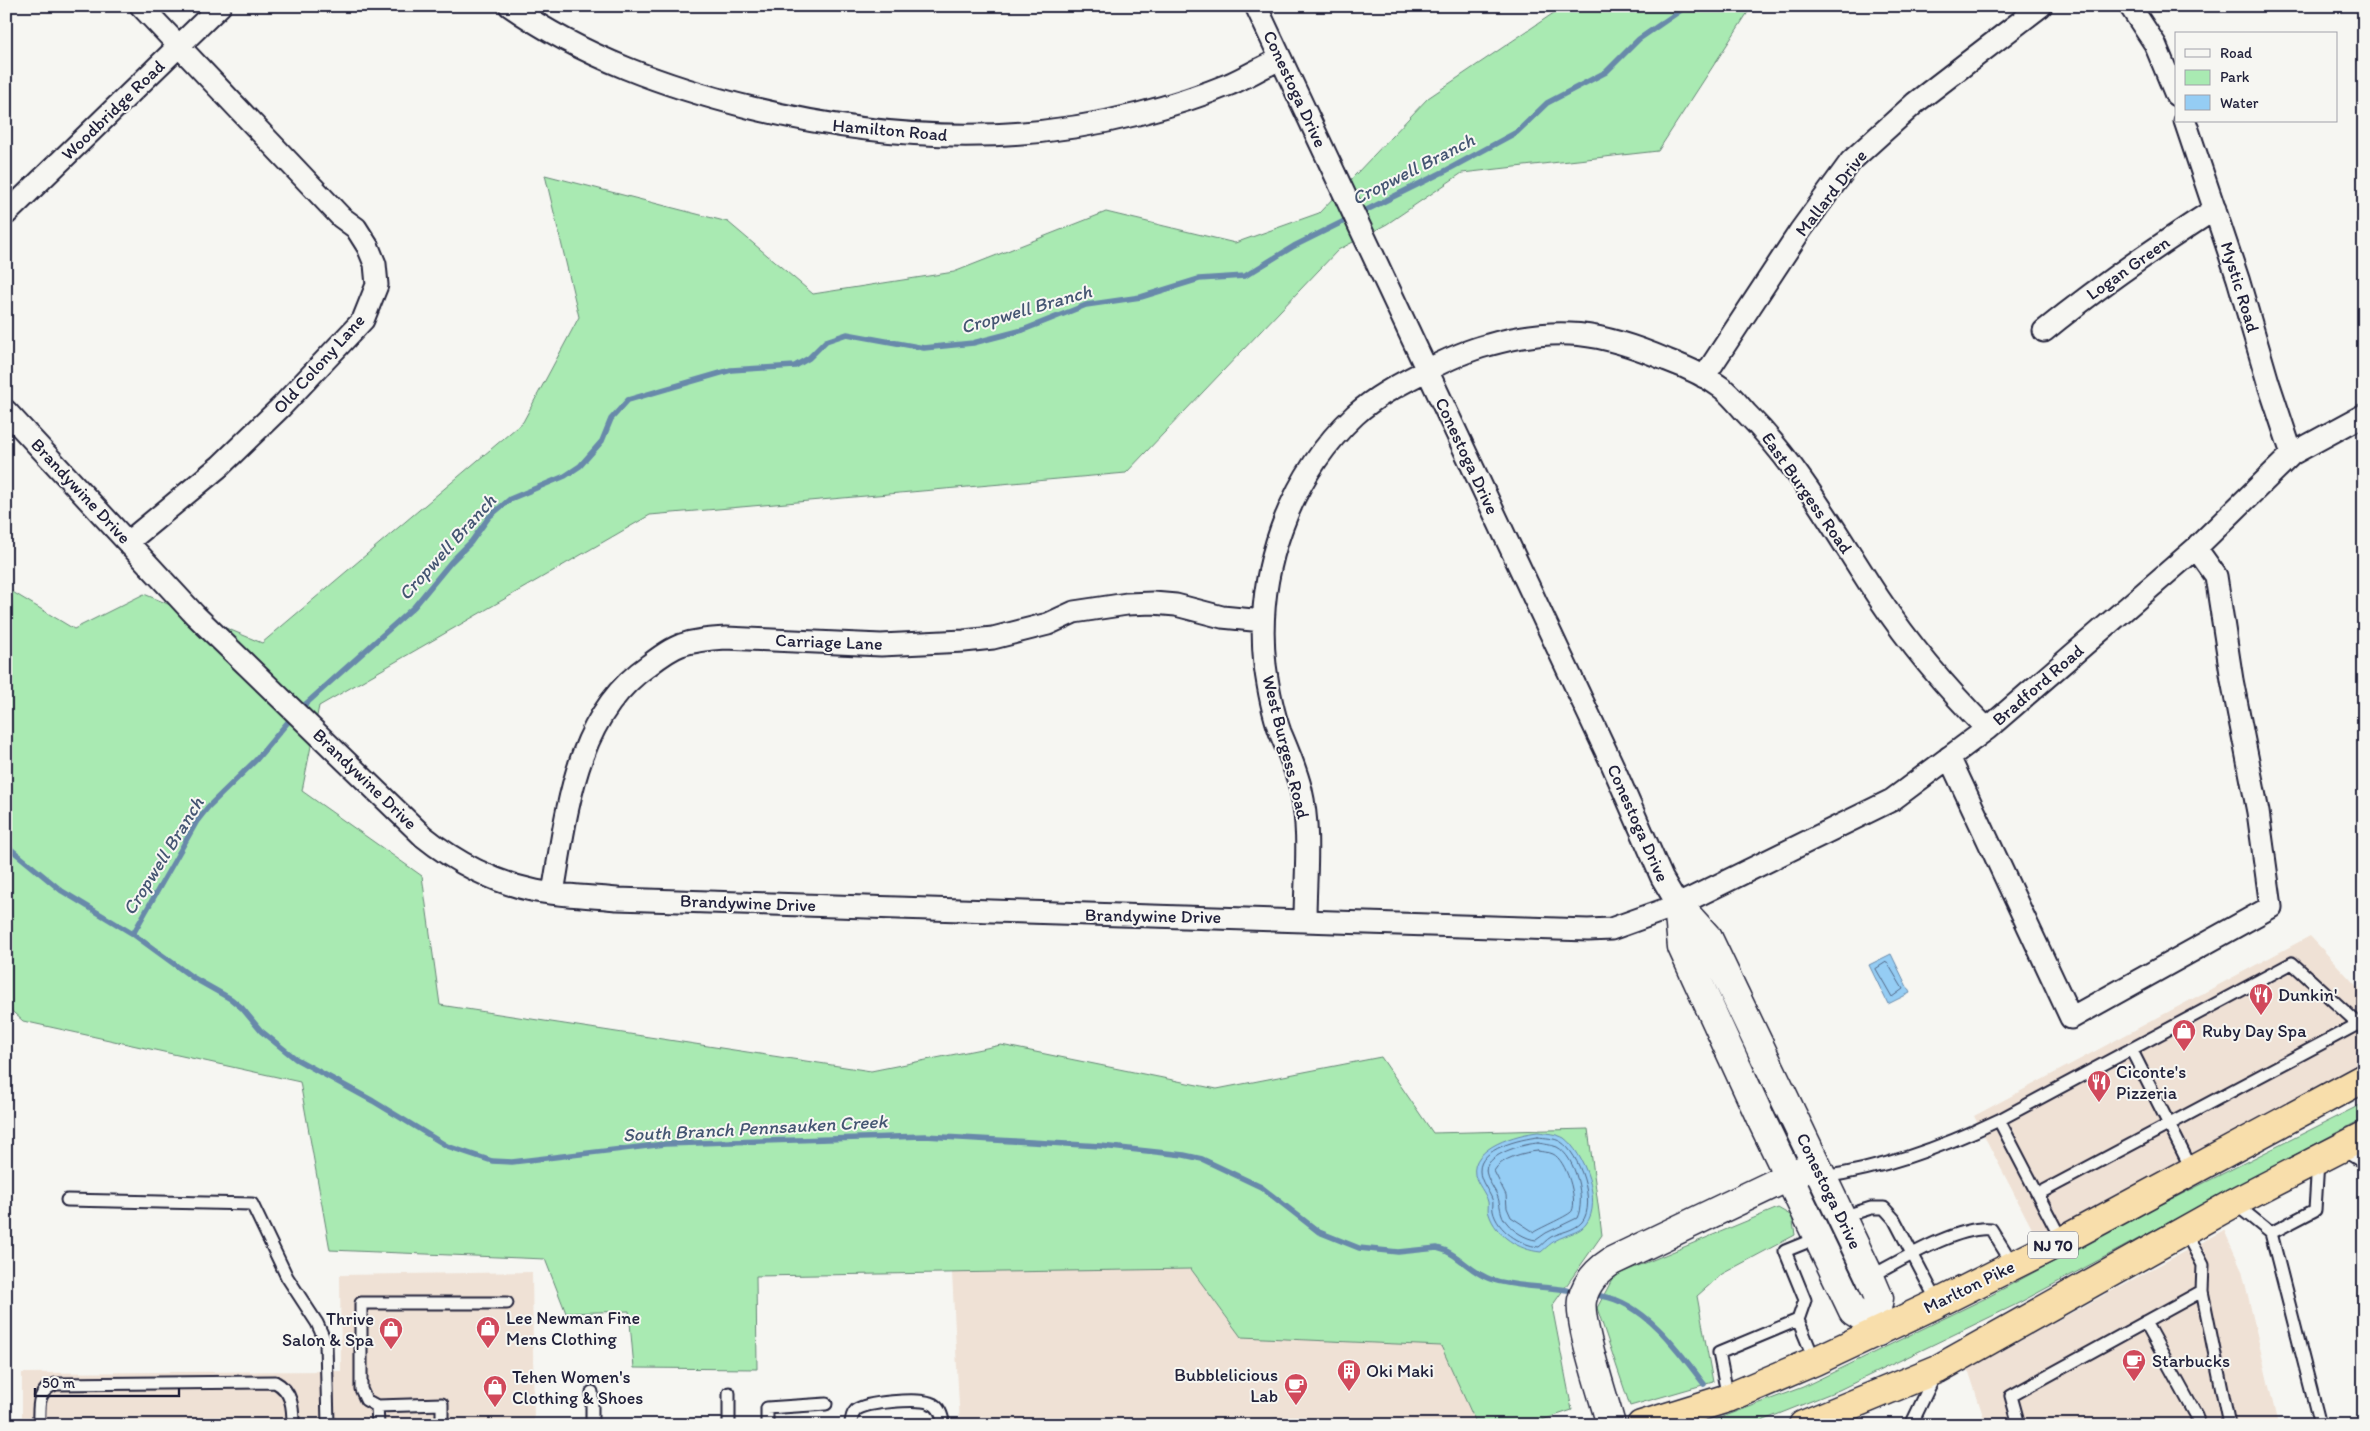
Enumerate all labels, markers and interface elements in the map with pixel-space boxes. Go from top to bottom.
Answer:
street label: Conestoga Drive [1258,27,1332,151]
legend [2175,32,2338,122]
text: Road [2220,44,2253,62]
street label: Woodbridge Road [57,55,169,165]
text: Park [2220,68,2250,86]
text: Water [2220,94,2259,112]
street label: Hamilton Road [832,114,949,146]
water label: Cropwell Branch [1348,128,1479,210]
street label: Mallard Drive [1790,145,1872,241]
street label: Logan Green [2082,231,2174,305]
street label: Mystic Road [2216,239,2264,335]
water label: Cropwell Branch [958,279,1095,339]
street label: Old Colony Lane [268,310,370,418]
street label: Conestoga Drive [1430,394,1504,518]
street label: East Burgess Road [1757,428,1857,558]
street label: Brandywine Drive [26,434,136,548]
water label: Cropwell Branch [393,489,501,605]
street label: Carriage Lane [775,629,883,655]
street label: Bradford Road [1988,639,2088,731]
street label: West Burgess Road [1258,673,1315,821]
street label: Brandywine Drive [308,724,422,834]
street label: Conestoga Drive [1602,761,1674,885]
water label: Cropwell Branch [118,792,209,919]
street label: Brandywine Drive [679,890,817,916]
street label: Brandywine Drive [1085,904,1221,928]
restaurant icon: Dunkin' [2248,982,2274,1016]
place label: Dunkin' [2278,984,2337,1006]
shop icon: Ruby Day Spa [2171,1018,2197,1052]
place label: Ruby Day Spa [2202,1020,2307,1042]
place label: Ciconte's Pizzeria [2116,1061,2186,1104]
restaurant icon: Ciconte's Pizzeria [2086,1069,2112,1103]
water label: South Branch Pennsauken Creek [622,1110,889,1146]
street label: Conestoga Drive [1791,1129,1867,1253]
road number: NJ 70 [2028,1232,2078,1258]
street label: Marlton Pike [1920,1256,2018,1318]
place label: Lee Newman Fine Mens Clothing [506,1307,640,1350]
place label: Thrive Salon & Spa [282,1308,375,1351]
shop icon: Lee Newman Fine Mens Clothing [475,1315,501,1349]
shop icon: Thrive Salon & Spa [378,1316,404,1350]
cafe icon: Starbucks [2121,1348,2147,1382]
place label: Starbucks [2152,1350,2230,1372]
building icon: Oki Maki [1336,1358,1362,1392]
place label: Oki Maki [1366,1360,1434,1382]
place label: Bubblelicious Lab [1174,1364,1278,1407]
scale bar [35,1366,179,1398]
place label: Tehen Women's Clothing & Shoes [512,1366,643,1409]
cafe icon: Bubblelicious Lab [1283,1372,1309,1406]
text: 50 m [42,1374,75,1392]
shop icon: Tehen Women's Clothing & Shoes [482,1374,508,1408]

